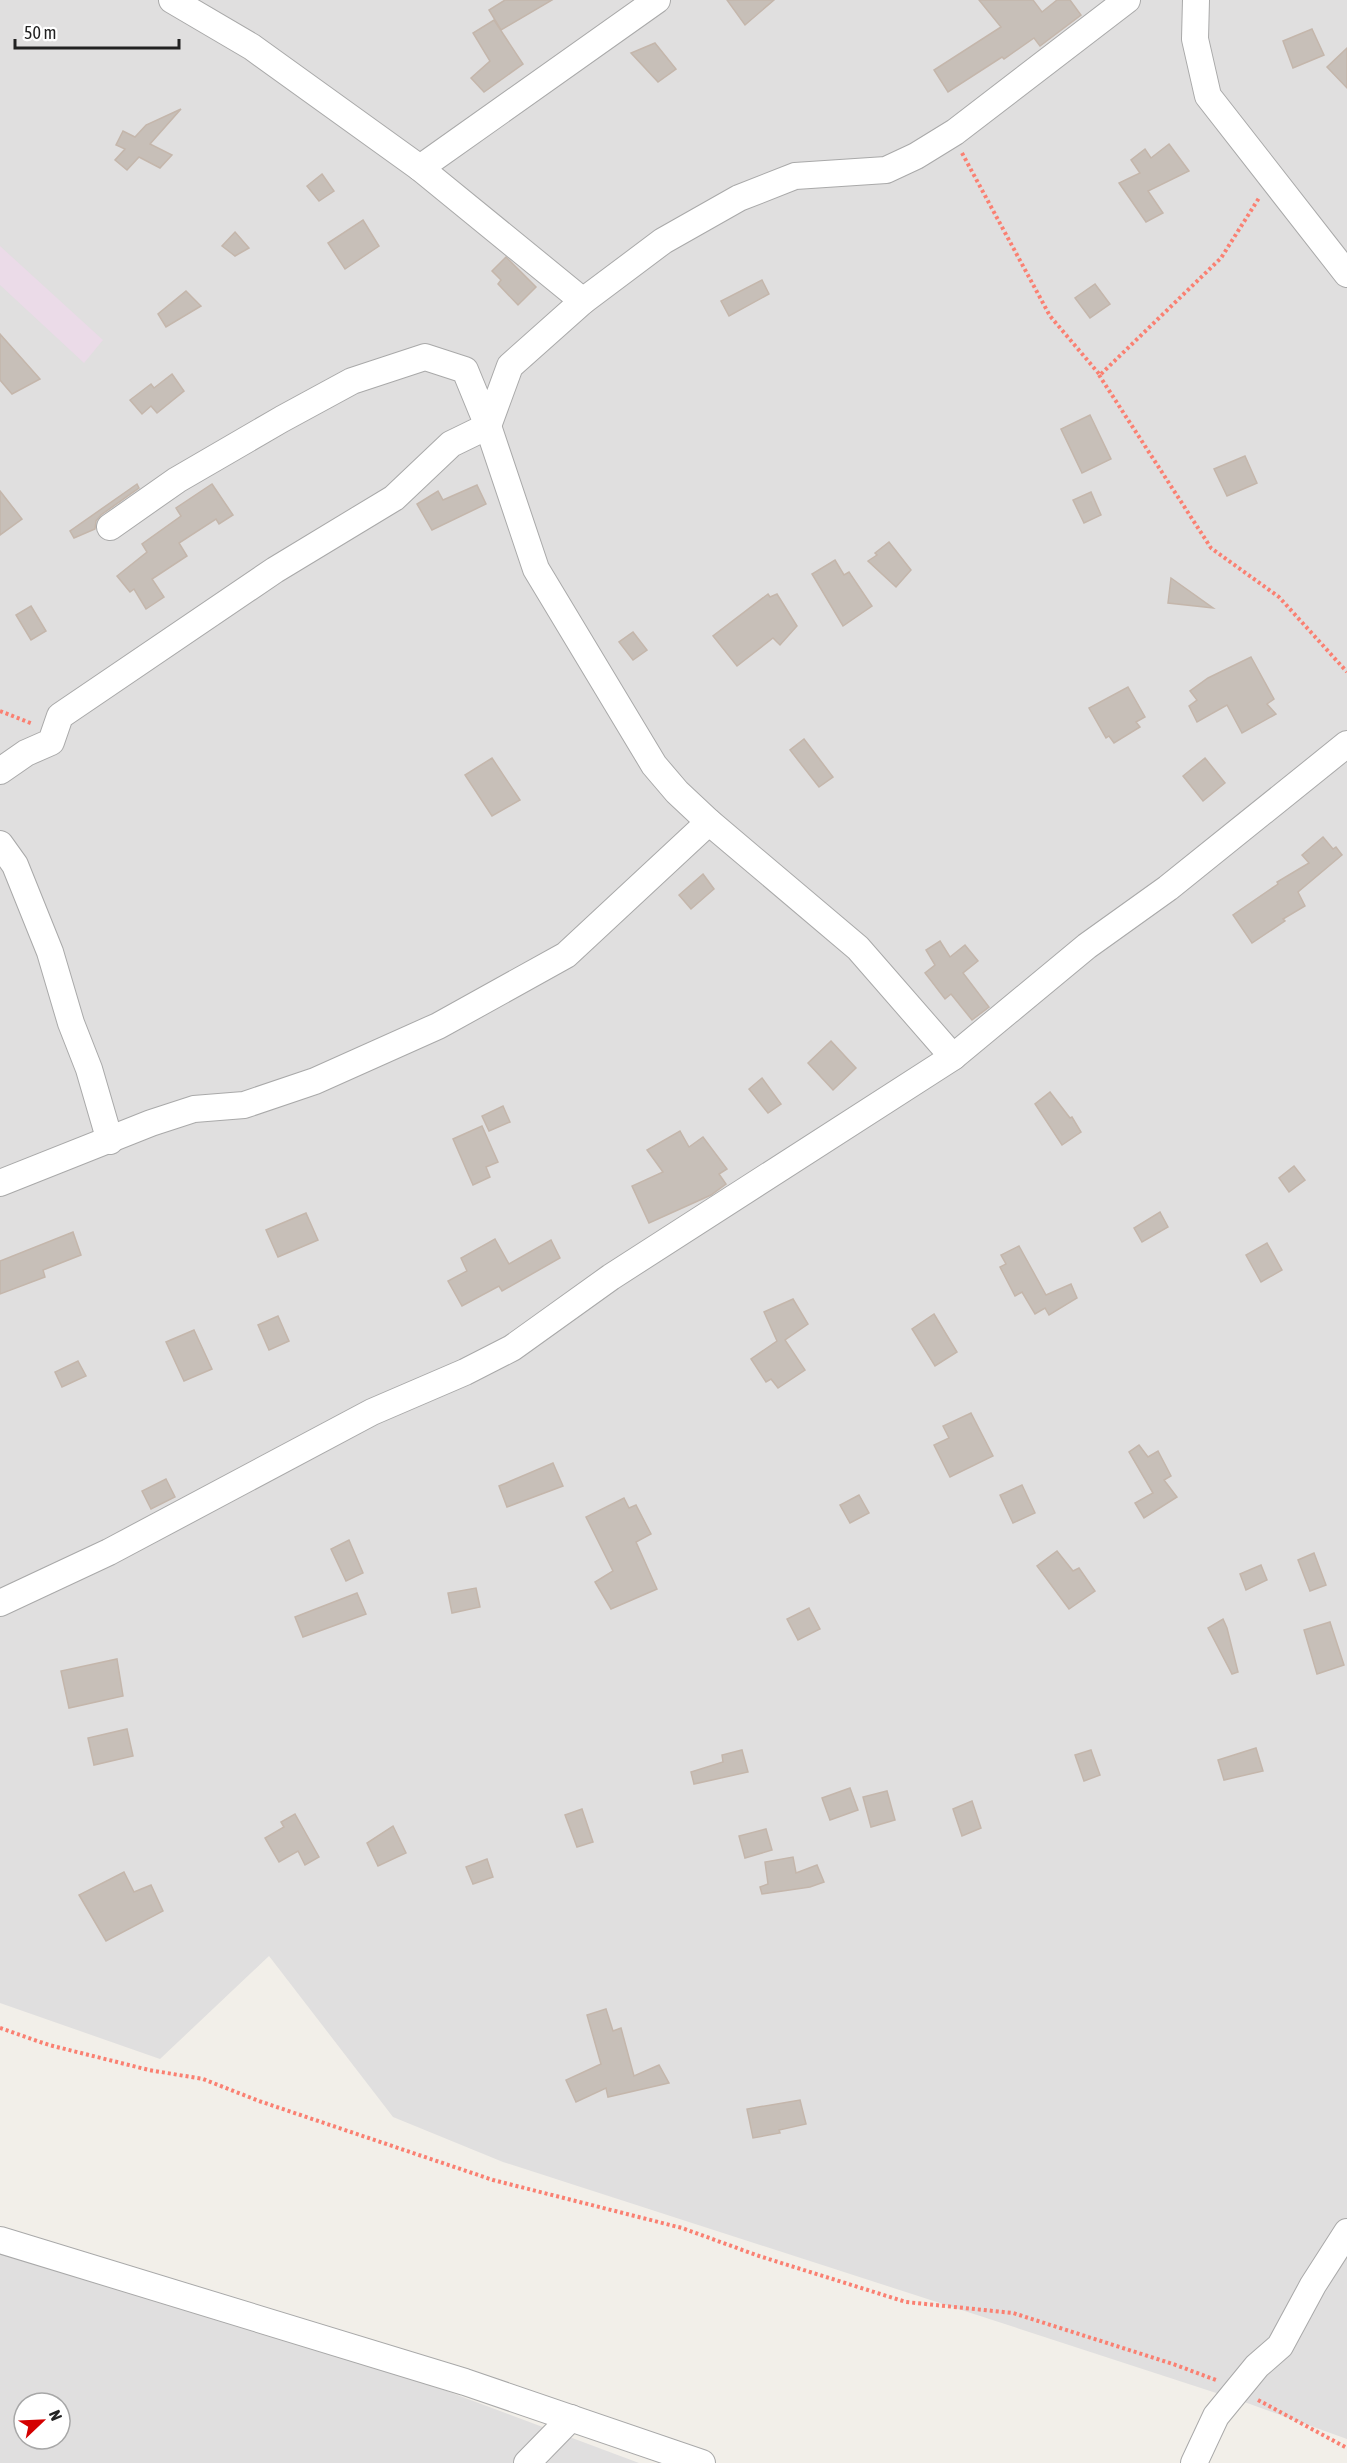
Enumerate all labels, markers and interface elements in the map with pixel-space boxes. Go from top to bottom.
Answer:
scale bar [15,12,178,50]
text: 50 m [24,22,56,43]
north arrow [12,2391,72,2451]
text: N [46,2407,66,2423]

